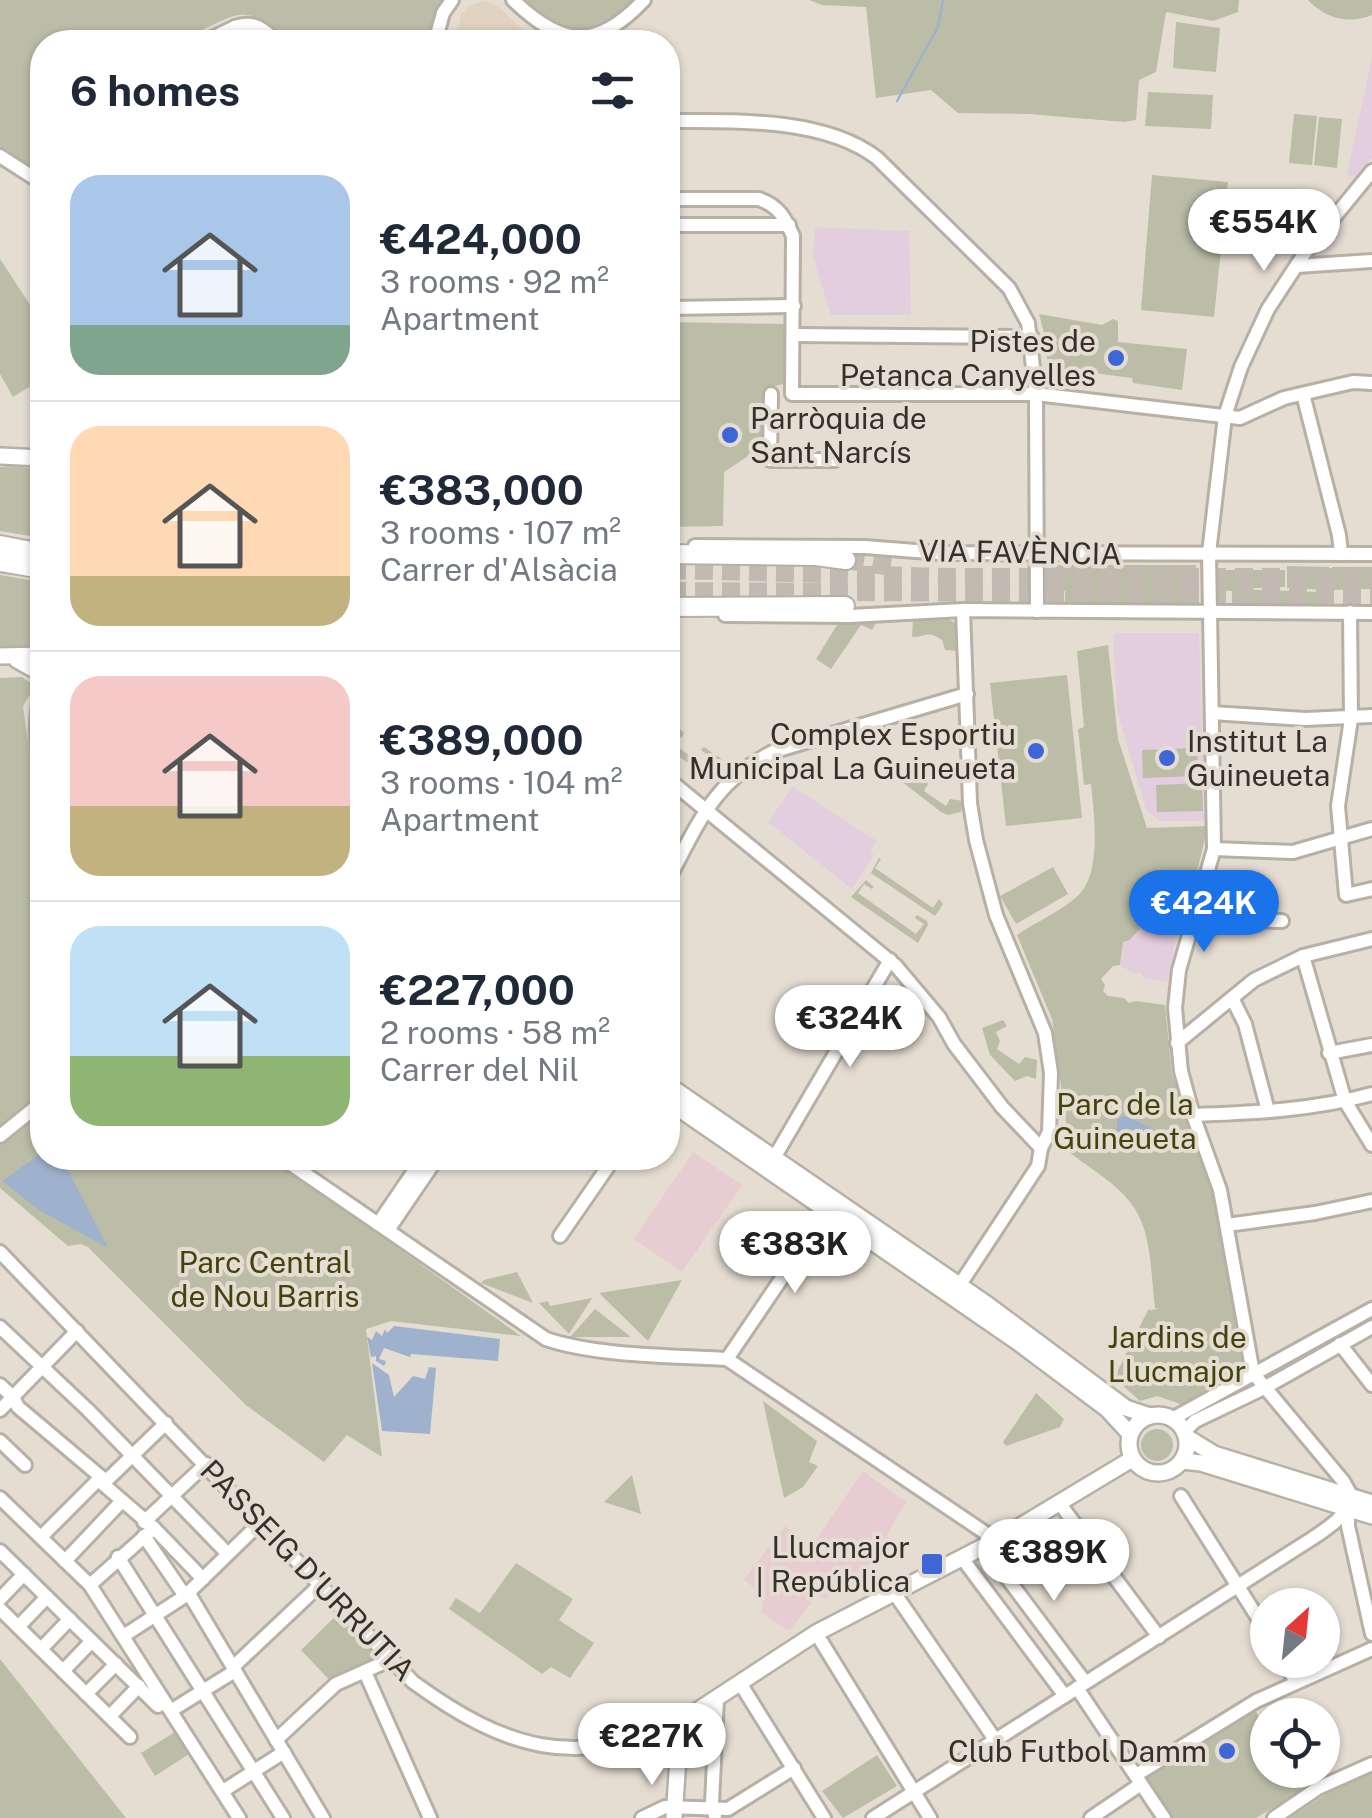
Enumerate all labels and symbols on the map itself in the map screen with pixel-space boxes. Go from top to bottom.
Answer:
pin: €554K [1194,189,1334,274]
place label: Pistes de Petanca Canyelles [840,323,1096,393]
marker: Pistes de Petanca Canyelles [1105,347,1127,369]
place label: Parròquia de Sant Narcís [750,400,927,470]
marker: Parròquia de Sant Narcís [719,424,741,446]
street label: VIA FAVÈNCIA [918,532,1122,572]
place label: Complex Esportiu Municipal La Guineueta [689,716,1016,786]
place label: Institut La Guineueta [1187,723,1330,793]
marker: Complex Esportiu Municipal La Guineueta [1025,740,1047,762]
marker: Institut La Guineueta [1156,747,1178,769]
pin: €424K [1134,870,1274,955]
pin: €324K [780,985,920,1070]
park label: Parc de la Guineueta [1053,1086,1197,1156]
pin: €383K [725,1211,865,1296]
park label: Parc Central de Nou Barris [171,1244,359,1314]
park label: Jardins de Llucmajor [1107,1319,1247,1389]
street label: PASSEIG D'URRUTIA [193,1452,423,1688]
pin: €389K [984,1519,1124,1604]
place label: Llucmajor | República [756,1529,910,1599]
marker: Llucmajor | República [919,1551,945,1577]
north arrow [1250,1588,1340,1678]
pin: €227K [582,1703,722,1788]
place label: Club Futbol Damm [948,1733,1207,1769]
marker: Club Futbol Damm [1216,1740,1238,1762]

